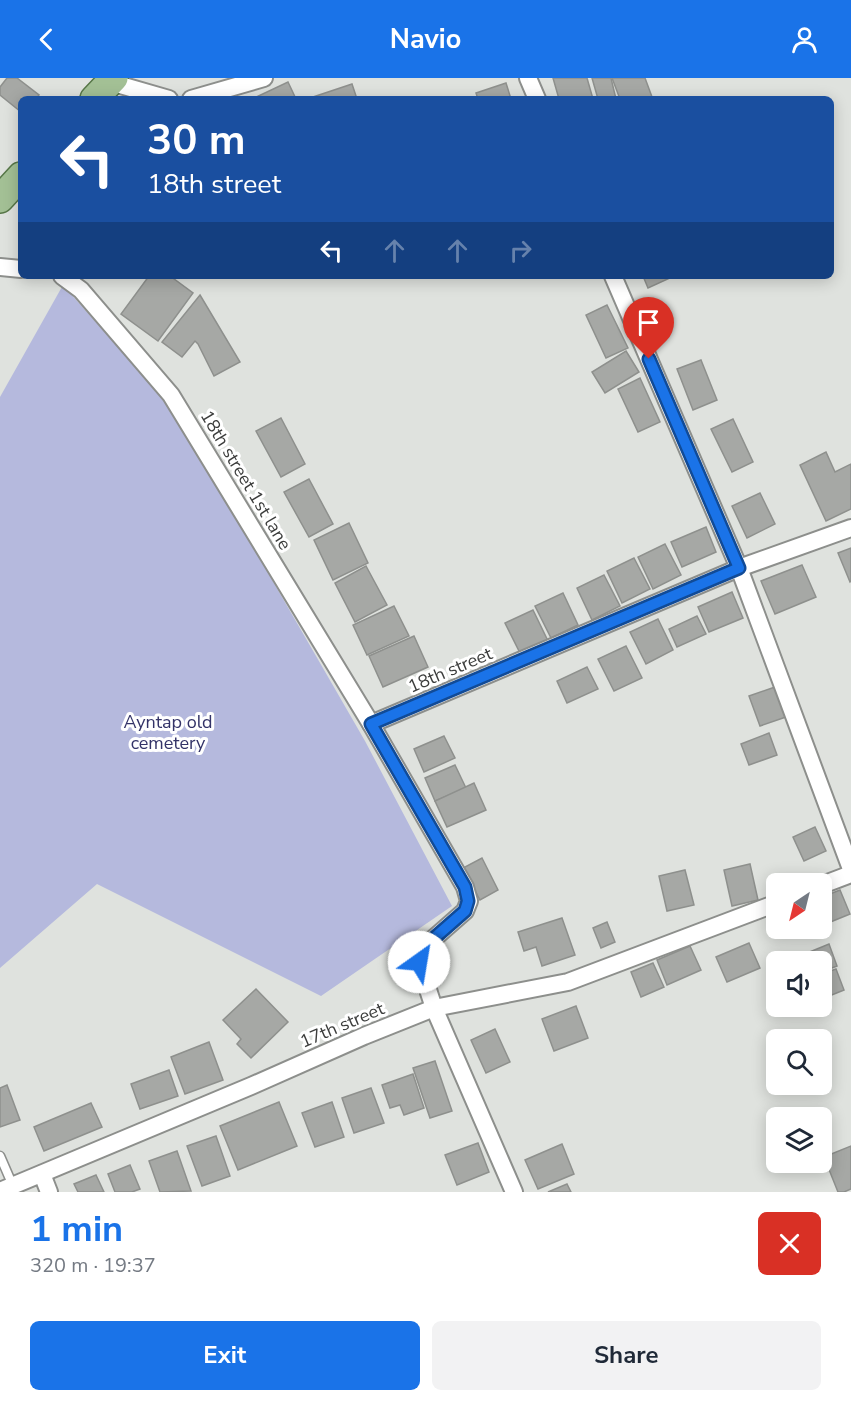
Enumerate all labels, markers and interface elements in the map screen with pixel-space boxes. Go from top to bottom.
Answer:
text: Navio [390,21,461,58]
icon: back [30,23,63,56]
icon: person [788,23,821,56]
text: 30 m [147,112,246,169]
icon: left [48,120,126,198]
text: 18th street [147,166,281,203]
icon: left [315,234,348,267]
icon: ahead [378,234,411,267]
icon: ahead [441,234,474,267]
icon: right [504,234,537,267]
pin [623,297,674,359]
icon: arrive [632,306,665,339]
street label: 18th street 1st lane [195,406,297,554]
street label: 18th street [404,641,496,699]
park label: Ayntap old cemetery [124,710,212,755]
north arrow [766,873,832,939]
map controls [766,873,832,1173]
position arrow [387,930,451,994]
button: sound [766,951,832,1017]
street label: 17th street [296,996,388,1054]
button: search [766,1029,832,1095]
button: layers [766,1107,832,1173]
text: 1 min [30,1205,123,1254]
button: close [758,1212,821,1275]
text: 320 m · 19:37 [30,1252,156,1279]
button: Exit [30,1321,420,1390]
button: Share [432,1321,821,1390]

